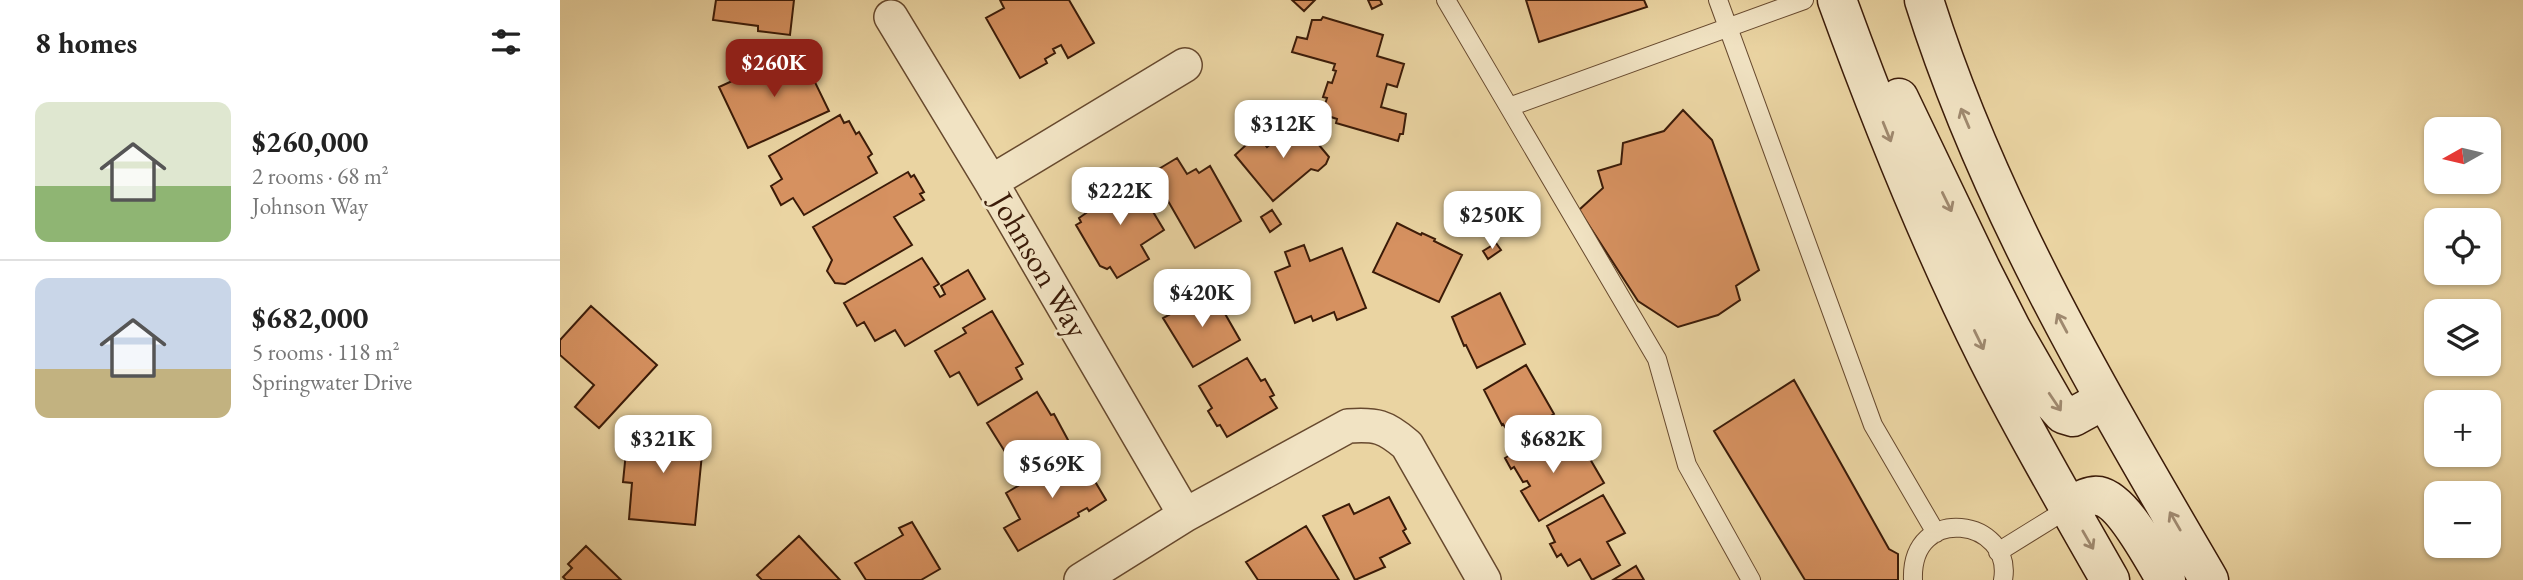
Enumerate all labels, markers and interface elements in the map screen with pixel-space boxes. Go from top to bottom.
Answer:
text: 8 homes [35,23,137,62]
icon: filters [487,23,525,61]
pin: $260K [725,40,823,99]
text: $260K [742,47,806,77]
pin: $312K [1234,100,1332,160]
text: $312K [1251,108,1315,138]
one-way arrow [1958,108,1971,129]
north arrow [2424,117,2501,194]
map controls [2424,117,2501,558]
one-way arrow [1882,121,1895,143]
text: $260,000 [252,122,368,161]
icon: home [91,130,175,214]
text: 2 rooms · 68 m² [252,161,389,191]
pin: $222K [1071,168,1169,227]
text: $222K [1088,175,1152,205]
street label: Johnson Way [980,182,1099,346]
text: Johnson Way [252,191,368,221]
pin: $250K [1443,191,1541,251]
one-way arrow [1941,191,1955,212]
text: $250K [1460,199,1524,229]
button: locate [2424,208,2501,285]
pin: $420K [1153,270,1251,329]
text: $420K [1170,277,1234,307]
text: $682,000 [252,298,368,337]
button: layers [2424,299,2501,376]
icon: home [91,306,175,390]
one-way arrow [2055,313,2069,334]
one-way arrow [1973,329,1987,350]
text: 5 rooms · 118 m² [252,337,400,367]
text: Springwater Drive [252,367,412,397]
button: + [2424,390,2501,467]
one-way arrow [2048,392,2062,412]
pin: $321K [614,416,712,475]
pin: $682K [1504,416,1602,475]
text: $321K [631,423,695,453]
text: $682K [1521,423,1585,453]
pin: $569K [1003,440,1101,500]
text: $569K [1020,448,1084,478]
button: − [2424,481,2501,558]
one-way arrow [2167,511,2181,531]
one-way arrow [2081,530,2095,550]

